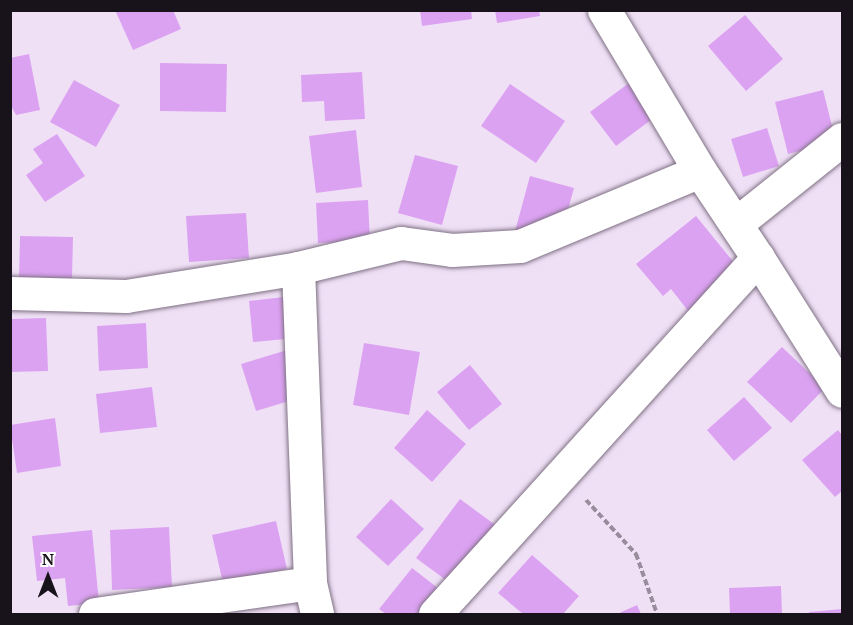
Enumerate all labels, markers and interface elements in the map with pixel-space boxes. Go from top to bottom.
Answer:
north arrow [18,547,78,607]
text: N [42,548,54,570]

